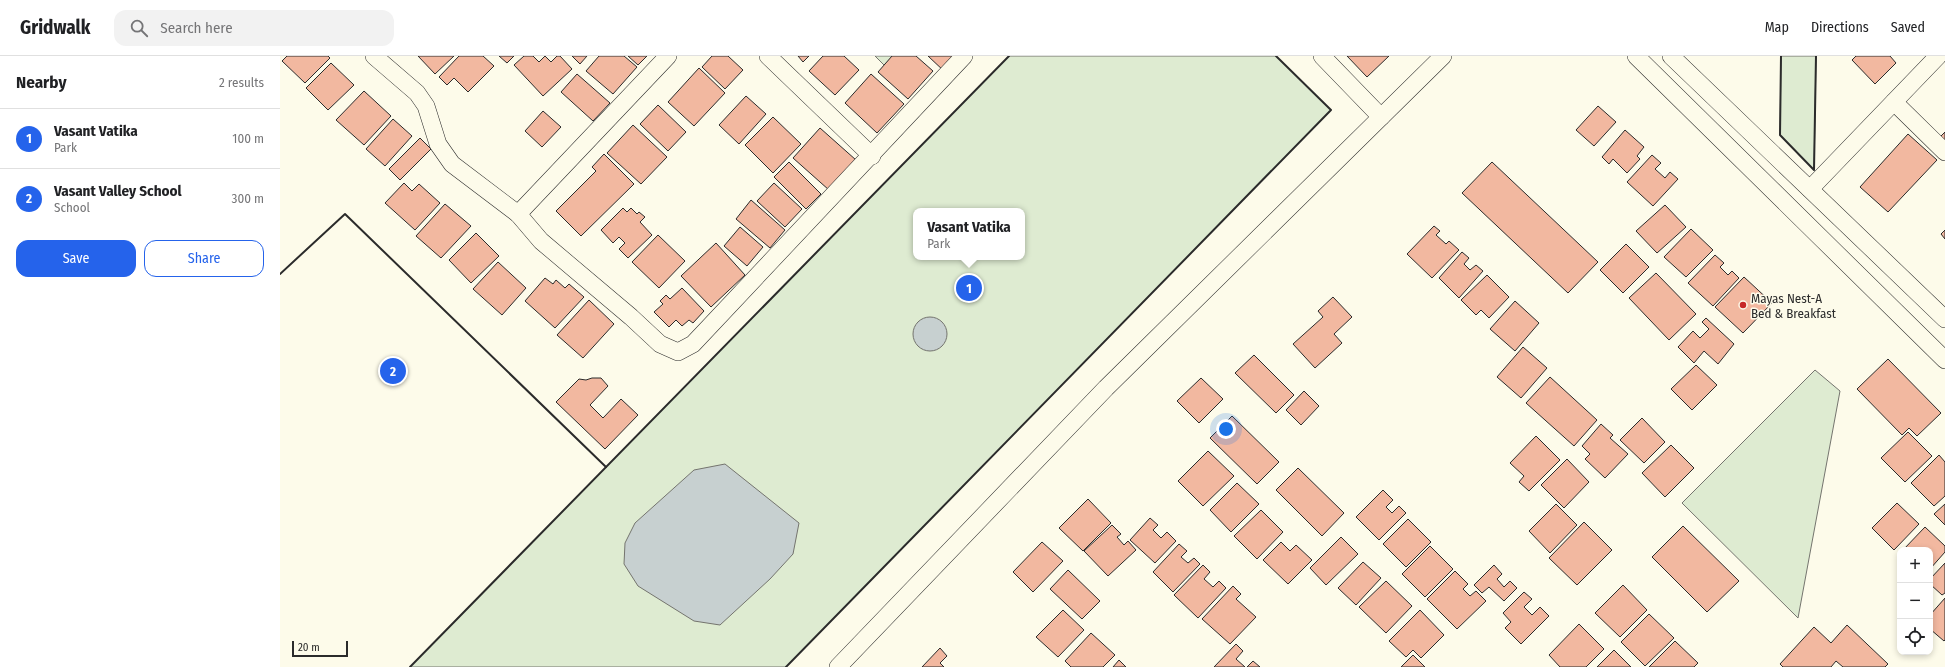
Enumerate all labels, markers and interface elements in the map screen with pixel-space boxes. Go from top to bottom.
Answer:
search box [114,10,394,46]
text: Gridwalk [20,16,90,39]
icon: search [128,17,150,39]
text: Search here [160,19,233,37]
text: Map [1765,19,1789,36]
text: Directions [1811,19,1869,36]
text: Saved [1891,19,1925,36]
text: Nearby [16,72,67,93]
text: 2 results [219,75,264,90]
text: Vasant Vatika [54,122,138,140]
text: 1 [26,131,32,146]
text: 100 m [232,131,264,146]
text: Park [54,140,77,155]
text: Vasant Valley School [54,182,182,200]
text: 2 [26,191,32,206]
text: 300 m [232,191,264,206]
text: School [54,200,90,215]
popup [913,208,1025,260]
text: Vasant Vatika [927,218,1011,236]
text: Park [927,236,950,251]
button: Save [16,240,136,277]
button: Share [144,240,264,277]
pin: 1 [956,273,982,303]
place label: Mayas Nest-A Bed & Breakfast [1751,291,1837,321]
marker: Mayas Nest-A Bed & Breakfast [1738,300,1748,310]
pin: 2 [380,356,406,386]
your location [1216,419,1236,439]
map controls [1897,547,1933,655]
button: + [1897,547,1933,583]
button: − [1897,583,1933,619]
button: locate [1897,619,1933,655]
scale bar [292,639,348,658]
text: 20 m [298,641,320,654]

